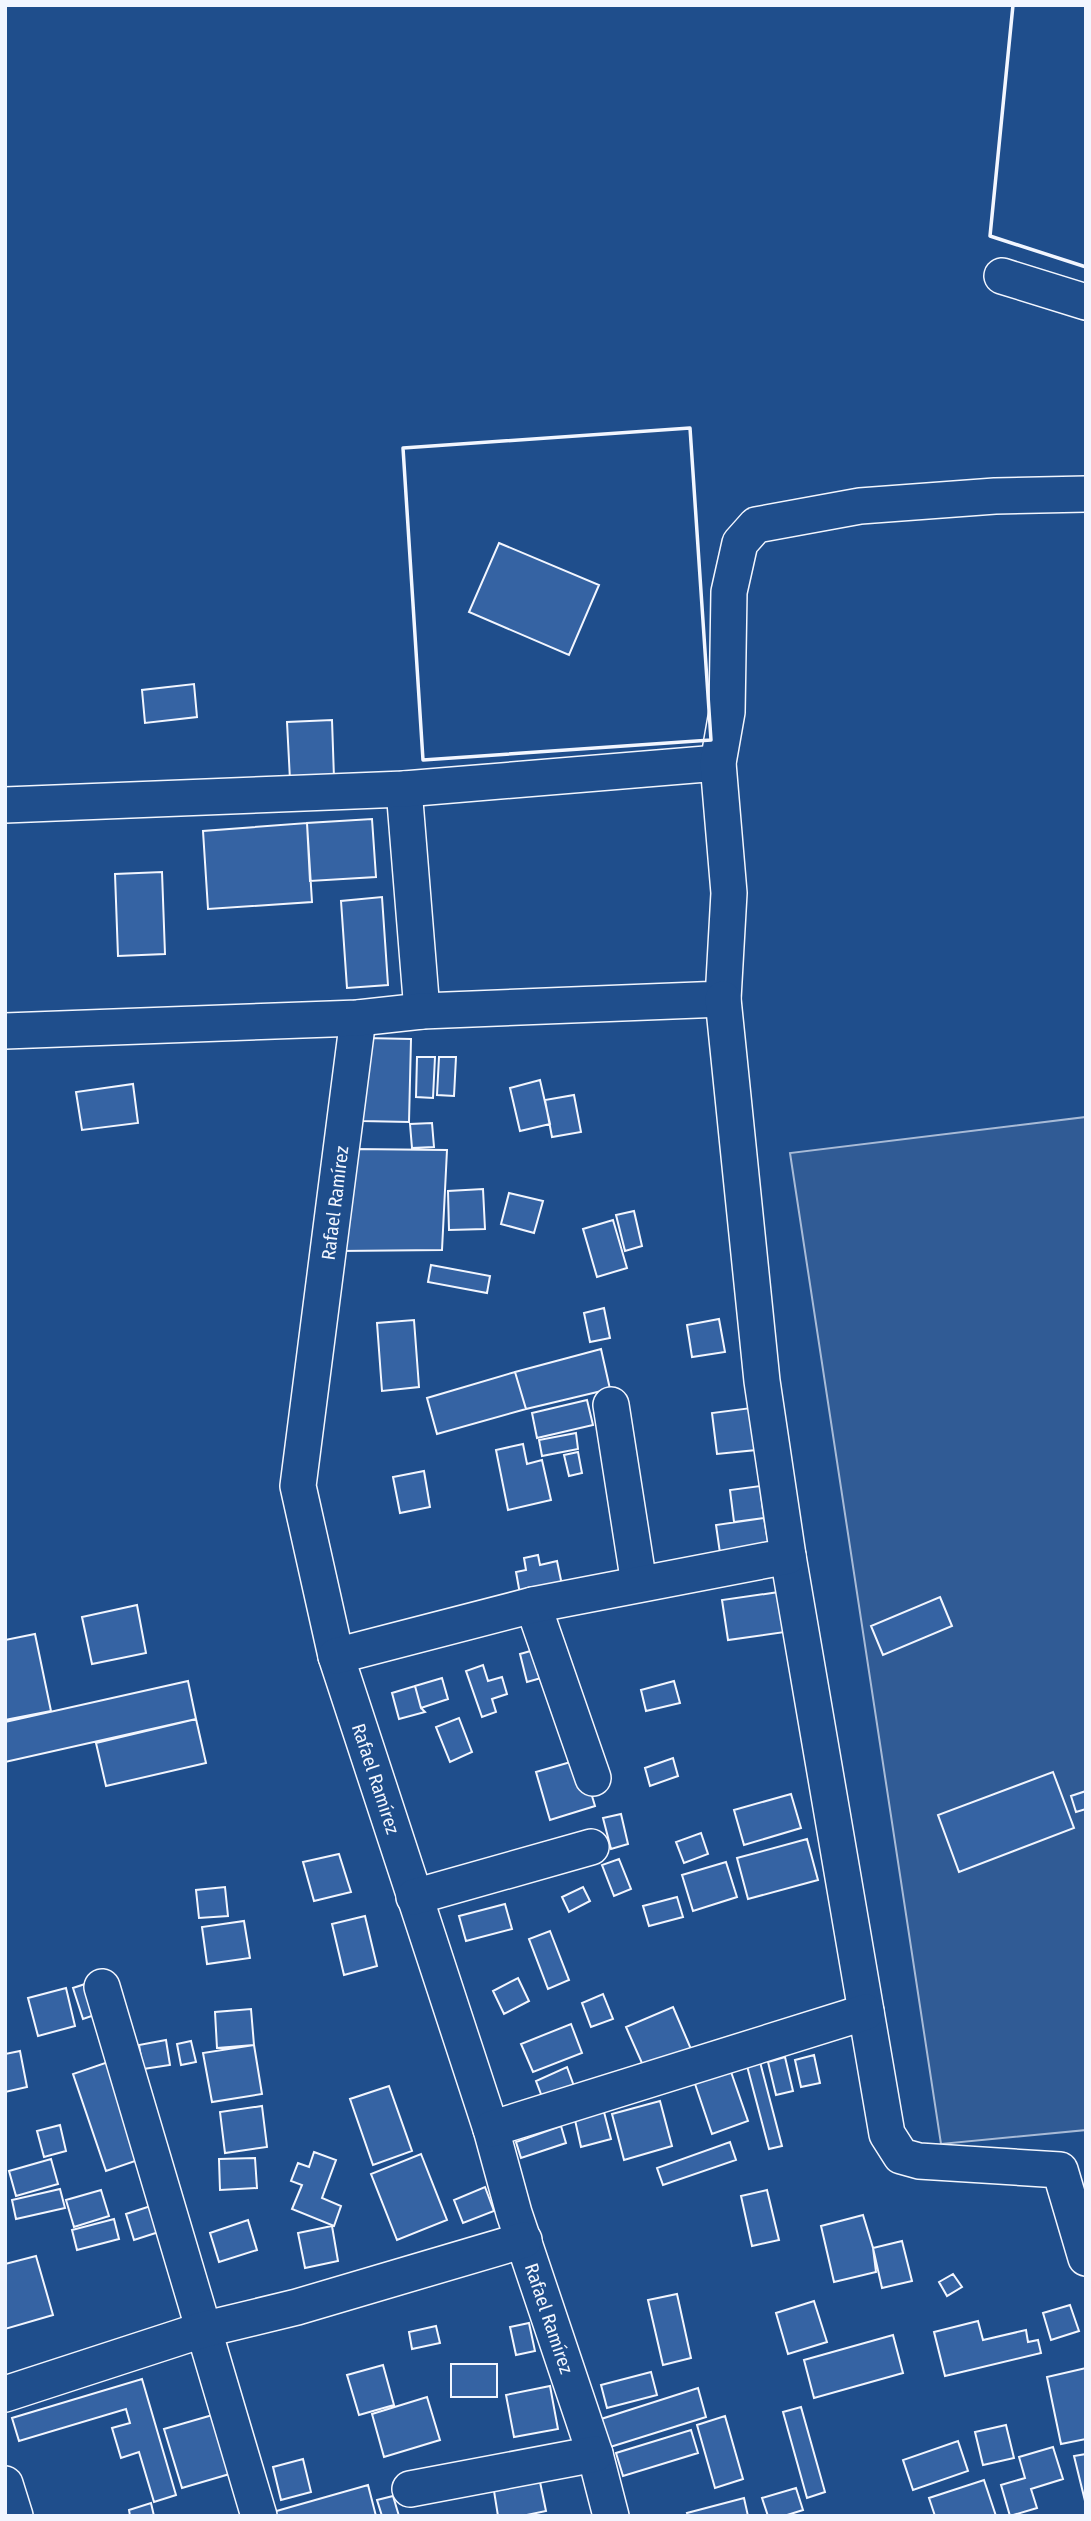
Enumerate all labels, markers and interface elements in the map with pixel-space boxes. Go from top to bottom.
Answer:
street label: Rafael Ramírez [317,1144,353,1261]
street label: Rafael Ramírez [347,1720,405,1837]
street label: Rafael Ramírez [520,2260,579,2377]

